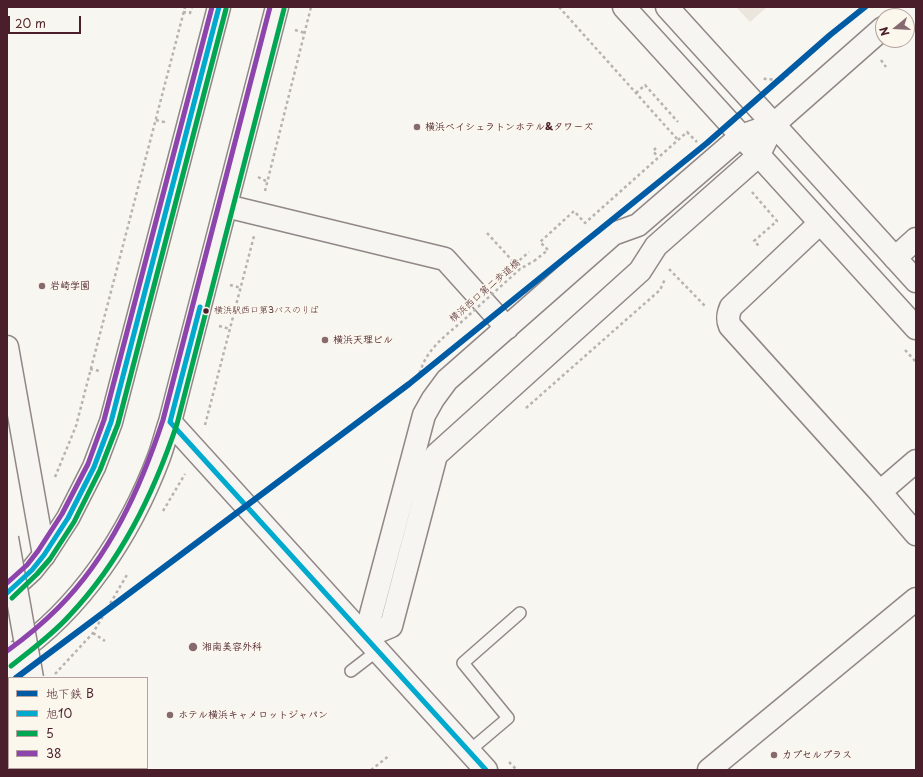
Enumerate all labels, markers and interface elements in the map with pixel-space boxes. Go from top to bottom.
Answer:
scale bar [10,8,83,34]
north arrow [875,8,915,48]
text: 20 m [15,14,46,32]
text: N [875,25,893,38]
place label: 横浜ベイシェラトンホテル&タワーズ [425,121,593,133]
marker: 横浜ベイシェラトンホテル&タワーズ [412,122,422,132]
street label: 横浜西口第二歩道橋 [447,257,523,325]
place label: 岩崎学園 [50,280,90,292]
marker: 岩崎学園 [37,281,47,291]
marker: 横浜駅西口第3バスのりば [201,306,211,316]
place label: 横浜駅西口第3バスのりば [214,306,319,316]
place label: 横浜天理ビル [333,334,393,346]
marker: 横浜天理ビル [320,335,330,345]
marker: 湘南美容外科 [187,641,199,653]
place label: 湘南美容外科 [202,641,262,653]
legend [8,677,148,769]
text: 地下鉄 B [46,684,94,702]
text: 旭10 [46,704,72,722]
place label: ホテル横浜キャメロットジャパン [178,709,328,721]
marker: ホテル横浜キャメロットジャパン [165,710,175,720]
text: 5 [46,724,54,742]
text: 38 [46,744,61,762]
place label: カプセルプラス [782,749,852,761]
marker: カプセルプラス [769,750,779,760]

